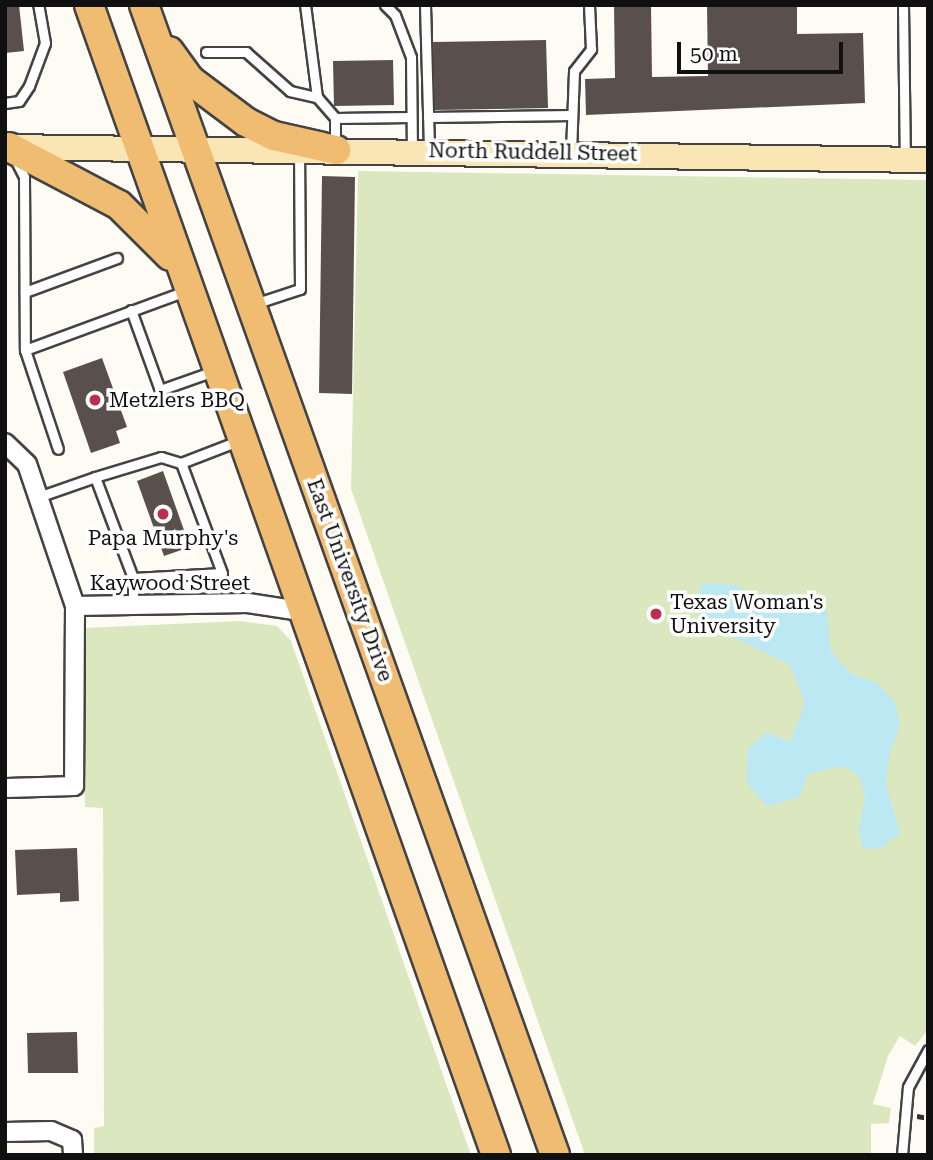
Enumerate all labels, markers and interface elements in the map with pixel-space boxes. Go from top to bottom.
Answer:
scale bar [681,28,847,72]
text: 50 m [690,42,738,66]
street label: North Ruddell Street [428,138,638,166]
place label: Metzlers BBQ [109,387,245,413]
marker: Metzlers BBQ [87,392,103,408]
street label: East University Drive [302,475,398,685]
marker: Papa Murphy's [155,506,171,522]
place label: Papa Murphy's [88,525,238,551]
street label: Kaywood Street [90,570,250,596]
place label: Texas Woman's University [670,589,823,639]
marker: Texas Woman's University [648,606,664,622]

